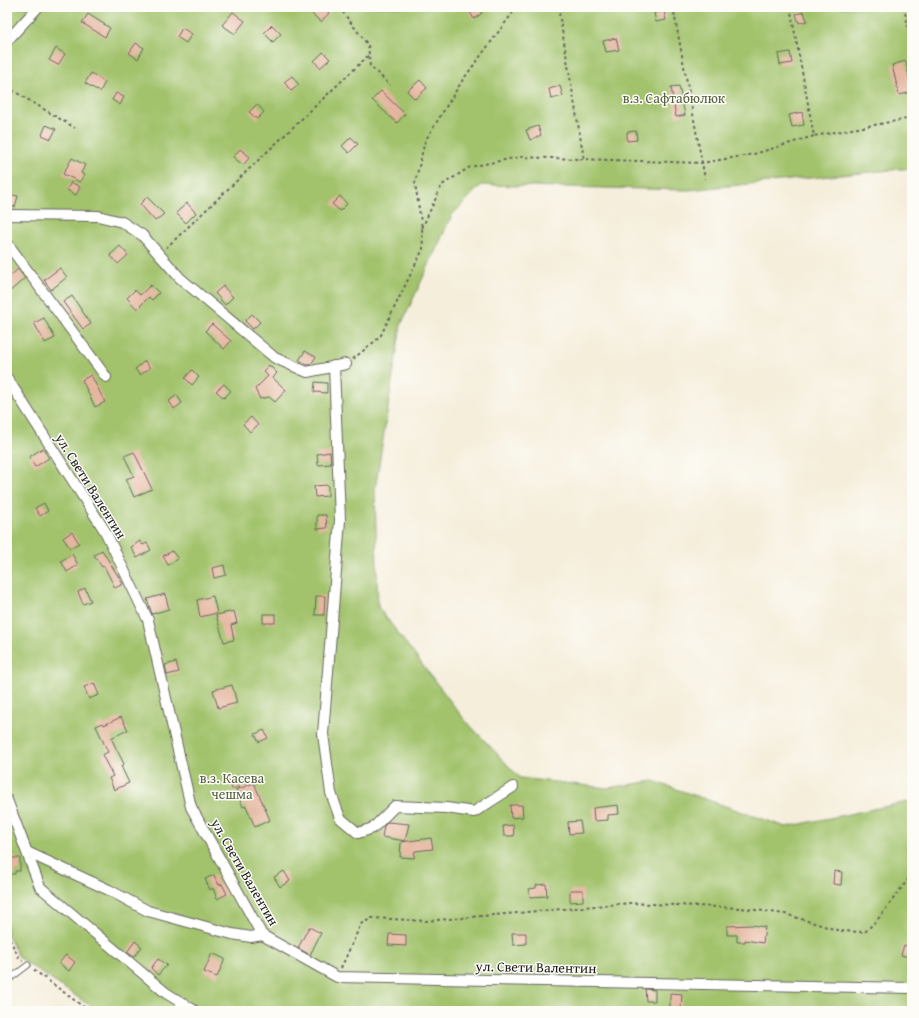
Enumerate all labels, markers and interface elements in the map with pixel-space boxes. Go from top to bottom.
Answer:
park label: в.з. Сафтабюлюк [623,88,726,108]
street label: ул. Свети Валентин [50,429,131,542]
park label: в.з. Касева чешма [200,768,264,804]
street label: ул. Свети Валентин [206,814,284,929]
street label: ул. Свети Валентин [474,956,597,978]

